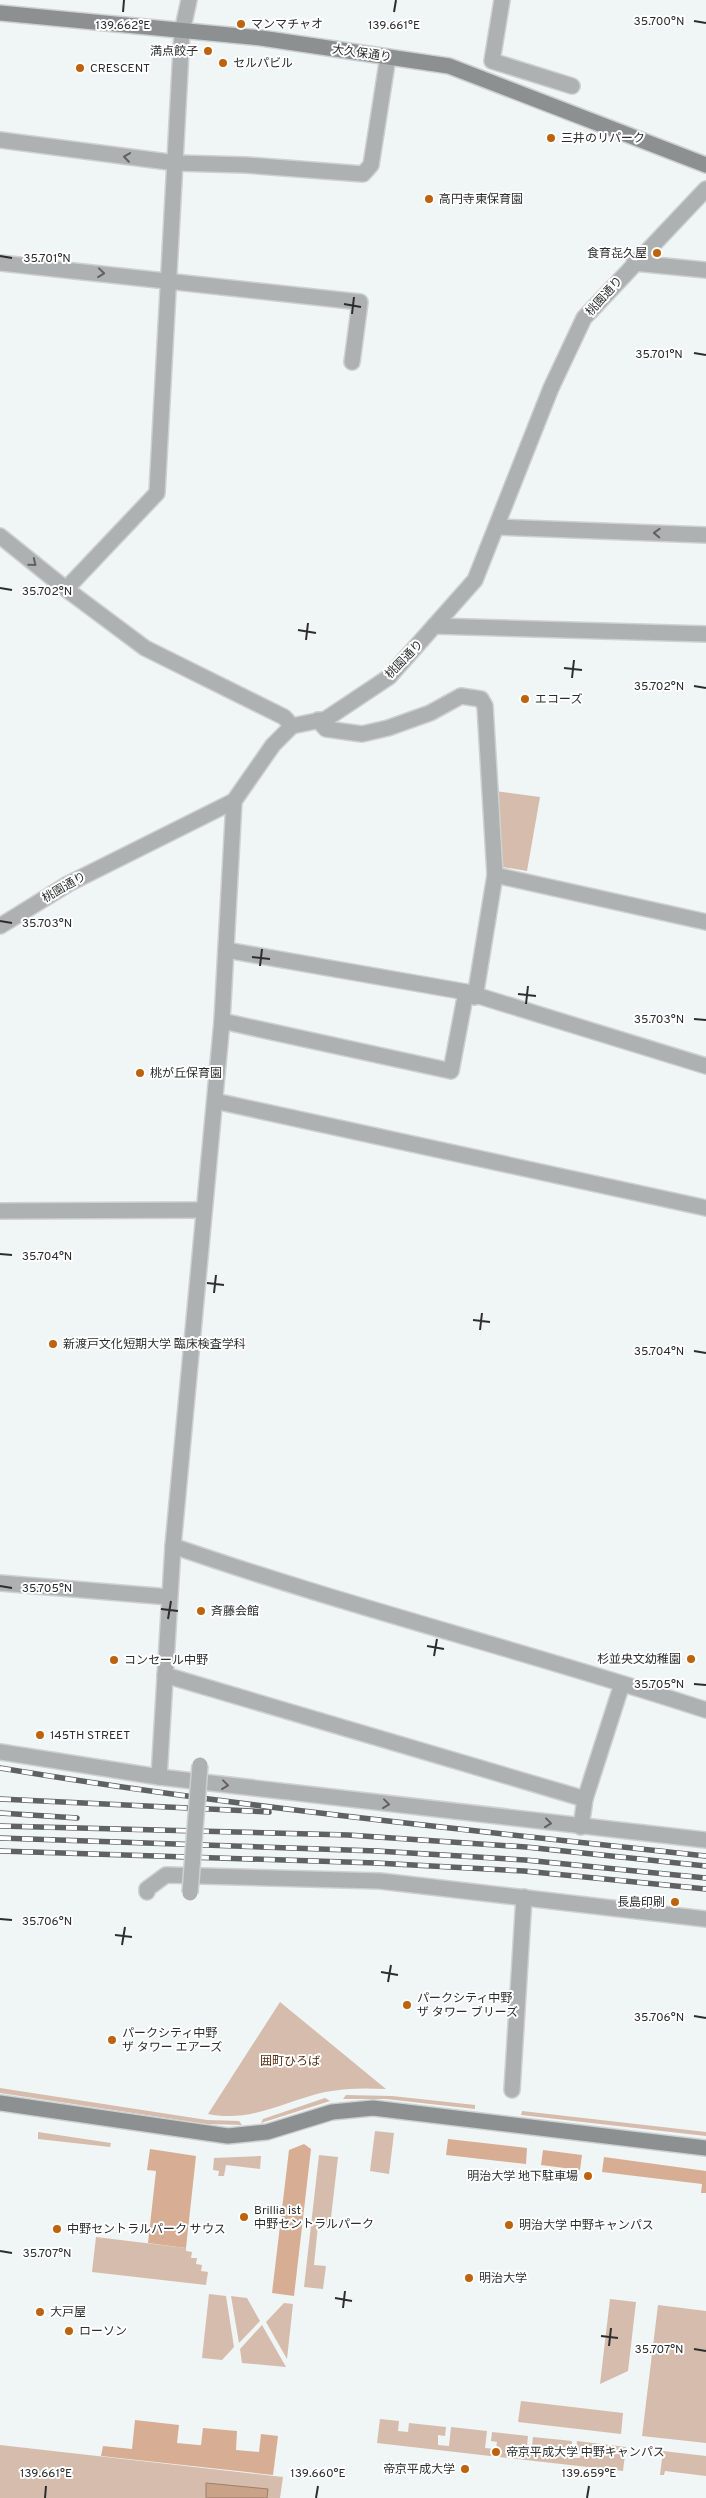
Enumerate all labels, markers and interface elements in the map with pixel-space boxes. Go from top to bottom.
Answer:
text: 35.700°N [634,14,684,30]
place label: マンマチャオ [251,17,323,33]
text: 139.662°E [95,18,151,34]
marker: マンマチャオ [235,18,247,30]
text: 139.661°E [368,18,420,34]
street label: 大久保通り [331,42,393,66]
place label: 満点餃子 [150,44,198,60]
marker: 満点餃子 [202,45,214,57]
place label: セルパビル [233,56,293,72]
marker: セルパビル [217,57,229,69]
place label: CRESCENT [90,61,150,77]
marker: CRESCENT [74,62,86,74]
place label: 三井のリパーク [561,131,645,147]
marker: 三井のリパーク [545,132,557,144]
one-way arrow [123,152,131,163]
place label: 高円寺東保育園 [439,192,523,208]
marker: 高円寺東保育園 [423,193,435,205]
place label: 食育㐂久屋 [587,246,647,262]
marker: 食育㐂久屋 [651,247,663,259]
text: 35.701°N [23,251,71,267]
one-way arrow [97,267,105,278]
street label: 桃園通り [583,273,627,320]
text: 35.701°N [635,347,683,363]
one-way arrow [653,528,661,538]
one-way arrow [27,557,36,565]
text: 35.702°N [22,584,72,600]
street label: 桃園通り [382,637,427,683]
text: 35.702°N [634,679,684,695]
place label: エコーズ [535,692,582,708]
marker: エコーズ [519,693,531,705]
street label: 桃園通り [40,869,89,907]
text: 35.703°N [22,916,72,932]
text: 35.703°N [634,1012,684,1028]
place label: 桃が丘保育園 [150,1066,222,1082]
marker: 桃が丘保育園 [134,1067,146,1079]
text: 35.704°N [22,1249,72,1265]
place label: 新渡戸文化短期大学 臨床検査学科 [63,1337,246,1353]
marker: 新渡戸文化短期大学 臨床検査学科 [47,1338,59,1350]
text: 35.704°N [634,1344,684,1360]
text: 35.705°N [22,1581,72,1597]
place label: 斉藤会館 [211,1604,259,1620]
marker: 斉藤会館 [195,1605,207,1617]
place label: 杉並央文幼稚園 [597,1652,681,1668]
place label: コンセール中野 [124,1653,208,1669]
marker: 杉並央文幼稚園 [685,1653,697,1665]
marker: コンセール中野 [108,1654,120,1666]
text: 35.705°N [634,1677,684,1693]
place label: 145TH STREET [50,1728,130,1744]
marker: 145TH STREET [34,1729,46,1741]
one-way arrow [221,1779,229,1790]
one-way arrow [382,1798,390,1809]
one-way arrow [544,1817,552,1828]
place label: 長島印刷 [617,1895,665,1911]
marker: 長島印刷 [669,1896,681,1908]
text: 35.706°N [22,1914,72,1930]
place label: パークシティ中野 ザ タワー ブリーズ [417,1991,518,2021]
marker: パークシティ中野 ザ タワー ブリーズ [401,1999,413,2011]
text: 35.706°N [634,2010,684,2026]
place label: パークシティ中野 ザ タワー エアーズ [122,2026,222,2056]
marker: パークシティ中野 ザ タワー エアーズ [106,2034,118,2046]
park label: 囲町ひろば [260,2054,320,2070]
place label: 明治大学 地下駐車場 [467,2169,578,2185]
marker: 明治大学 地下駐車場 [582,2170,594,2182]
place label: Brillia ist 中野セントラルパーク [254,2203,374,2233]
marker: Brillia ist 中野セントラルパーク [238,2211,250,2223]
place label: 明治大学 中野キャンパス [519,2218,654,2234]
marker: 明治大学 中野キャンパス [503,2219,515,2231]
place label: 中野セントラルパーク サウス [67,2222,226,2238]
marker: 中野セントラルパーク サウス [51,2223,63,2235]
text: 35.707°N [22,2246,72,2262]
place label: 明治大学 [479,2271,527,2287]
marker: 明治大学 [463,2272,475,2284]
place label: 大戸屋 [50,2305,86,2321]
marker: 大戸屋 [34,2306,46,2318]
place label: ローソン [79,2324,127,2340]
marker: ローソン [63,2325,75,2337]
text: 35.707°N [634,2342,684,2358]
place label: 帝京平成大学 中野キャンパス [506,2445,665,2461]
marker: 帝京平成大学 中野キャンパス [490,2446,502,2458]
place label: 帝京平成大学 [383,2462,455,2478]
marker: 帝京平成大学 [459,2463,471,2475]
text: 139.661°E [20,2466,72,2482]
text: 139.660°E [290,2466,346,2482]
text: 139.659°E [561,2466,617,2482]

